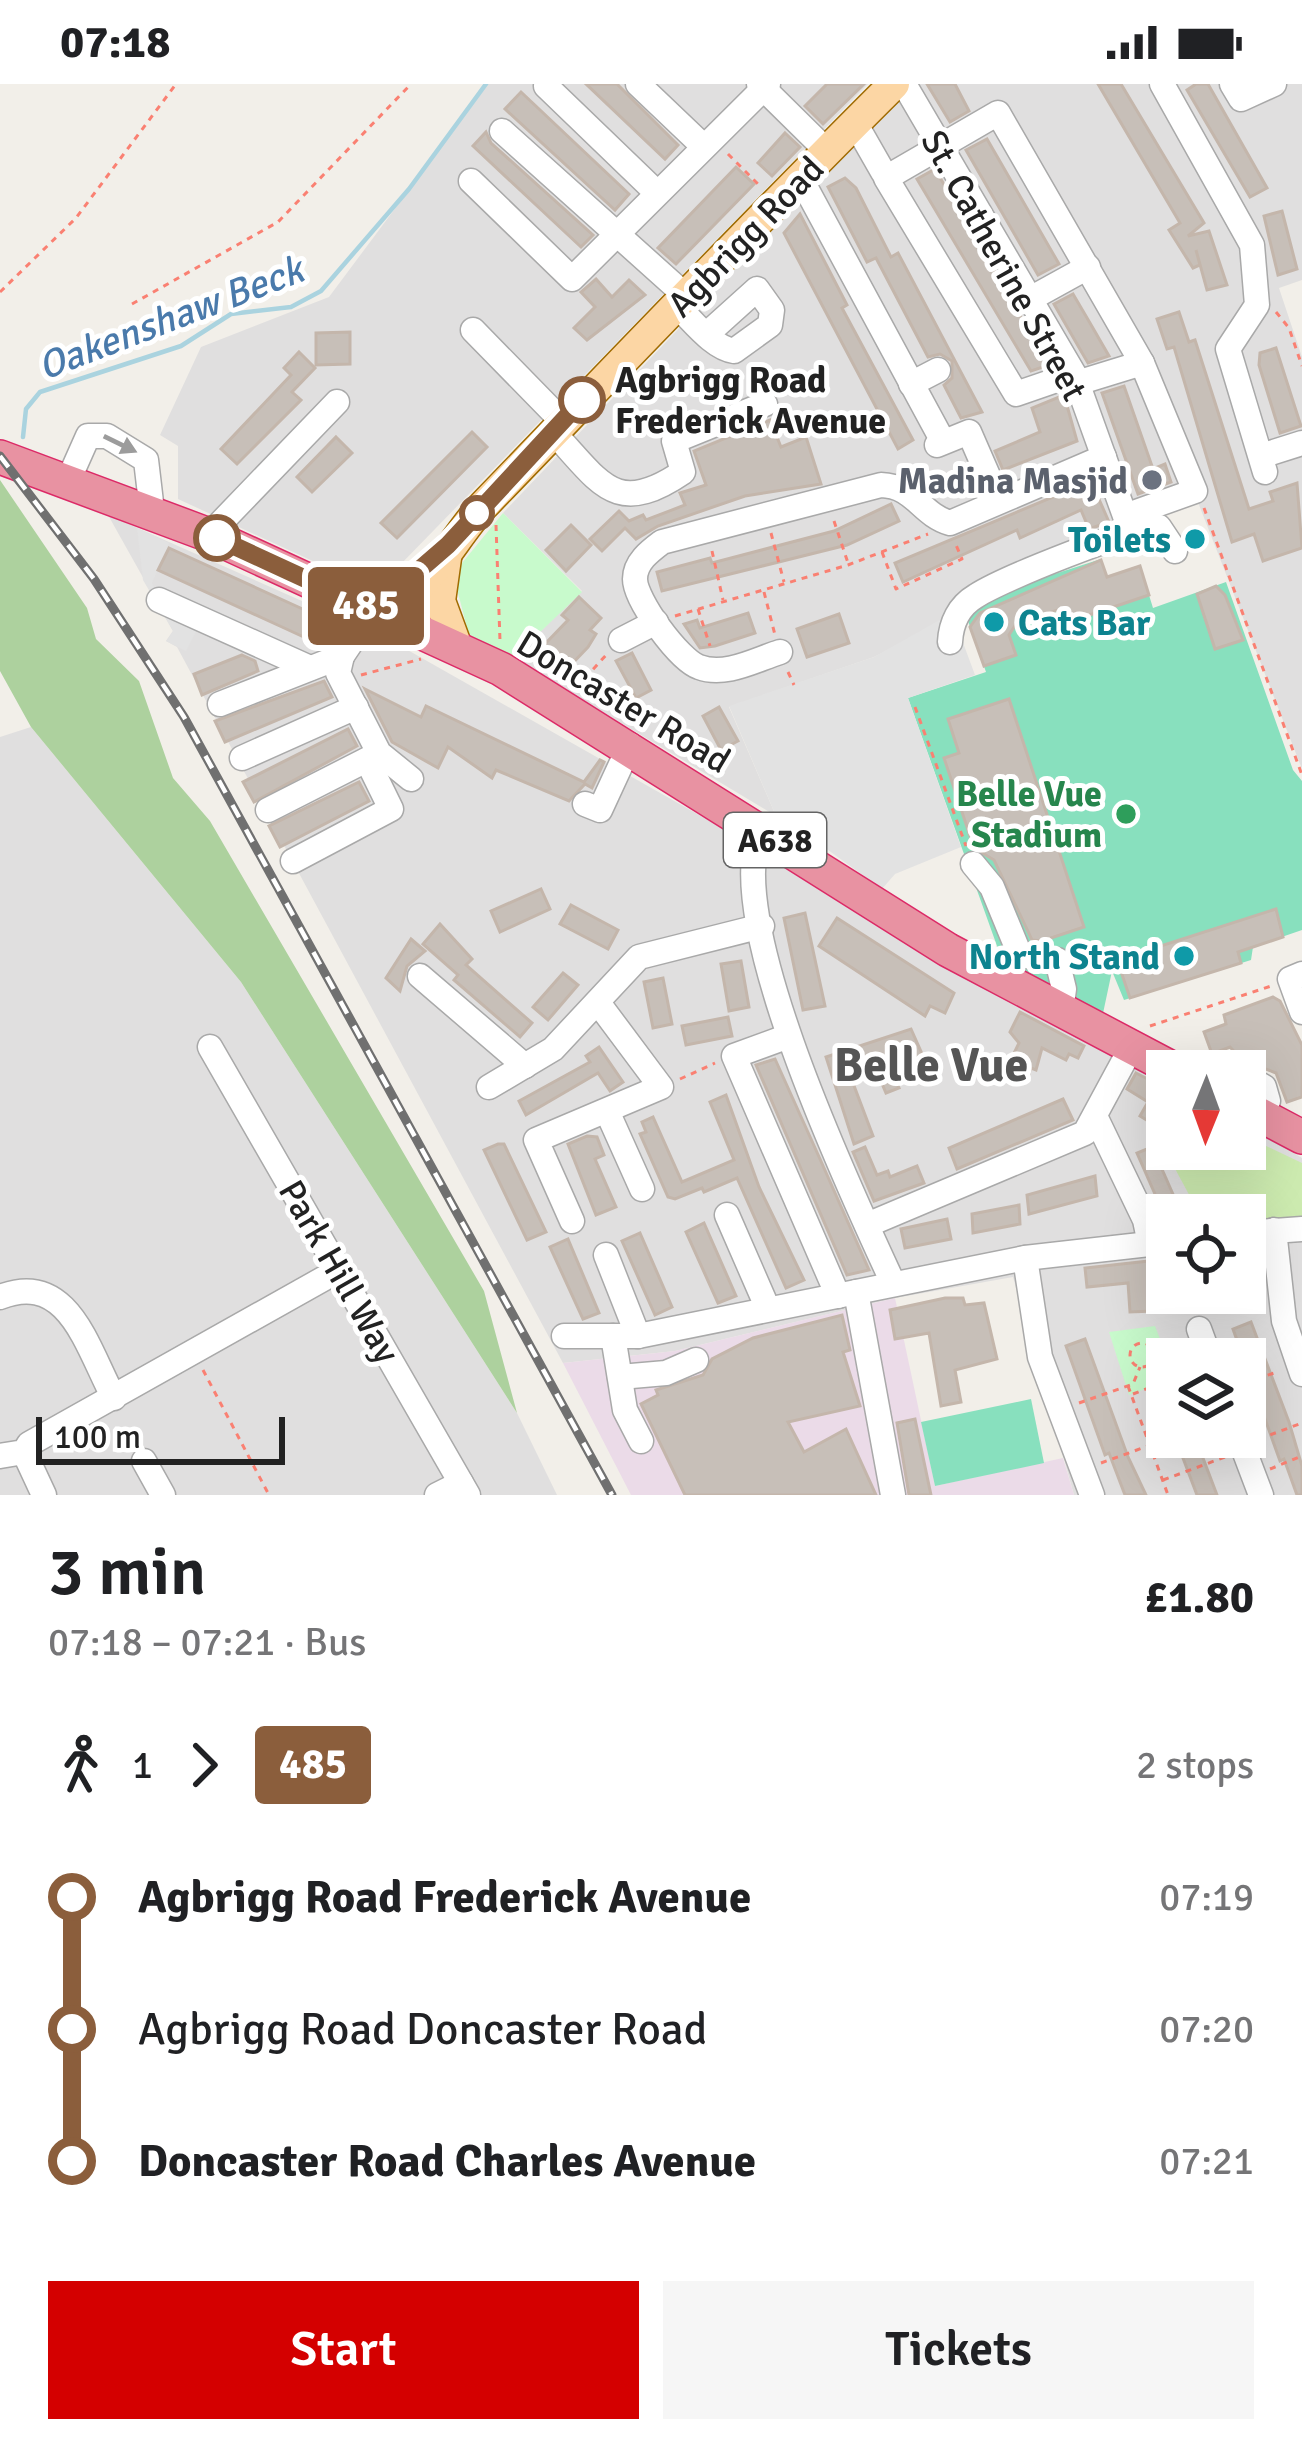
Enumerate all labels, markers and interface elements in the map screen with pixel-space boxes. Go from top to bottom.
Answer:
text: 07:18 [60,15,170,70]
street label: St. Catherine Street [911,123,1097,409]
street label: Agbrigg Road [658,147,834,327]
water label: Oakenshaw Beck [31,244,313,391]
place label: Agbrigg Road Frederick Avenue [615,358,886,444]
marker: Agbrigg Road Frederick Avenue [560,378,604,422]
one-way arrow [102,434,137,454]
place label: Madina Masjid [898,459,1128,504]
marker: Madina Masjid [1139,467,1165,493]
unlabelled marker [461,497,493,529]
unlabelled marker [195,516,239,560]
place label: Toilets [1068,518,1171,563]
marker: Toilets [1182,526,1208,552]
line badge: 485 [297,567,435,645]
text: 485 [332,580,400,631]
place label: Cats Bar [1018,601,1151,646]
marker: Cats Bar [981,609,1007,635]
street label: Doncaster Road [508,621,738,784]
place label: Belle Vue Stadium [956,772,1102,858]
marker: Belle Vue Stadium [1113,801,1139,827]
road number: A638 [724,813,826,867]
place label: North Stand [968,935,1160,980]
marker: North Stand [1171,943,1197,969]
district label: Belle Vue [834,1036,1028,1095]
north arrow [1146,1050,1266,1170]
map controls [1146,1050,1266,1458]
street label: Park Hill Way [268,1172,409,1371]
button: locate [1146,1194,1266,1314]
button: layers [1146,1338,1266,1458]
scale bar [36,1411,285,1464]
text: 100 m [54,1417,141,1458]
text: 3 min [48,1532,206,1613]
text: £1.80 [1144,1570,1254,1625]
text: 07:18 – 07:21 · Bus [48,1618,366,1666]
icon: walk [48,1732,114,1798]
icon: forward [171,1732,237,1798]
text: 485 [279,1739,347,1790]
text: 1 [132,1741,153,1789]
text: 2 stops [1136,1741,1254,1789]
text: Agbrigg Road Frederick Avenue [138,1870,751,1925]
text: 07:19 [1159,1873,1254,1921]
text: Agbrigg Road Doncaster Road [138,2002,707,2057]
text: 07:20 [1159,2005,1254,2053]
text: Doncaster Road Charles Avenue [138,2134,756,2189]
text: 07:21 [1159,2137,1254,2185]
button: Start [48,2281,639,2419]
button: Tickets [663,2281,1254,2419]

